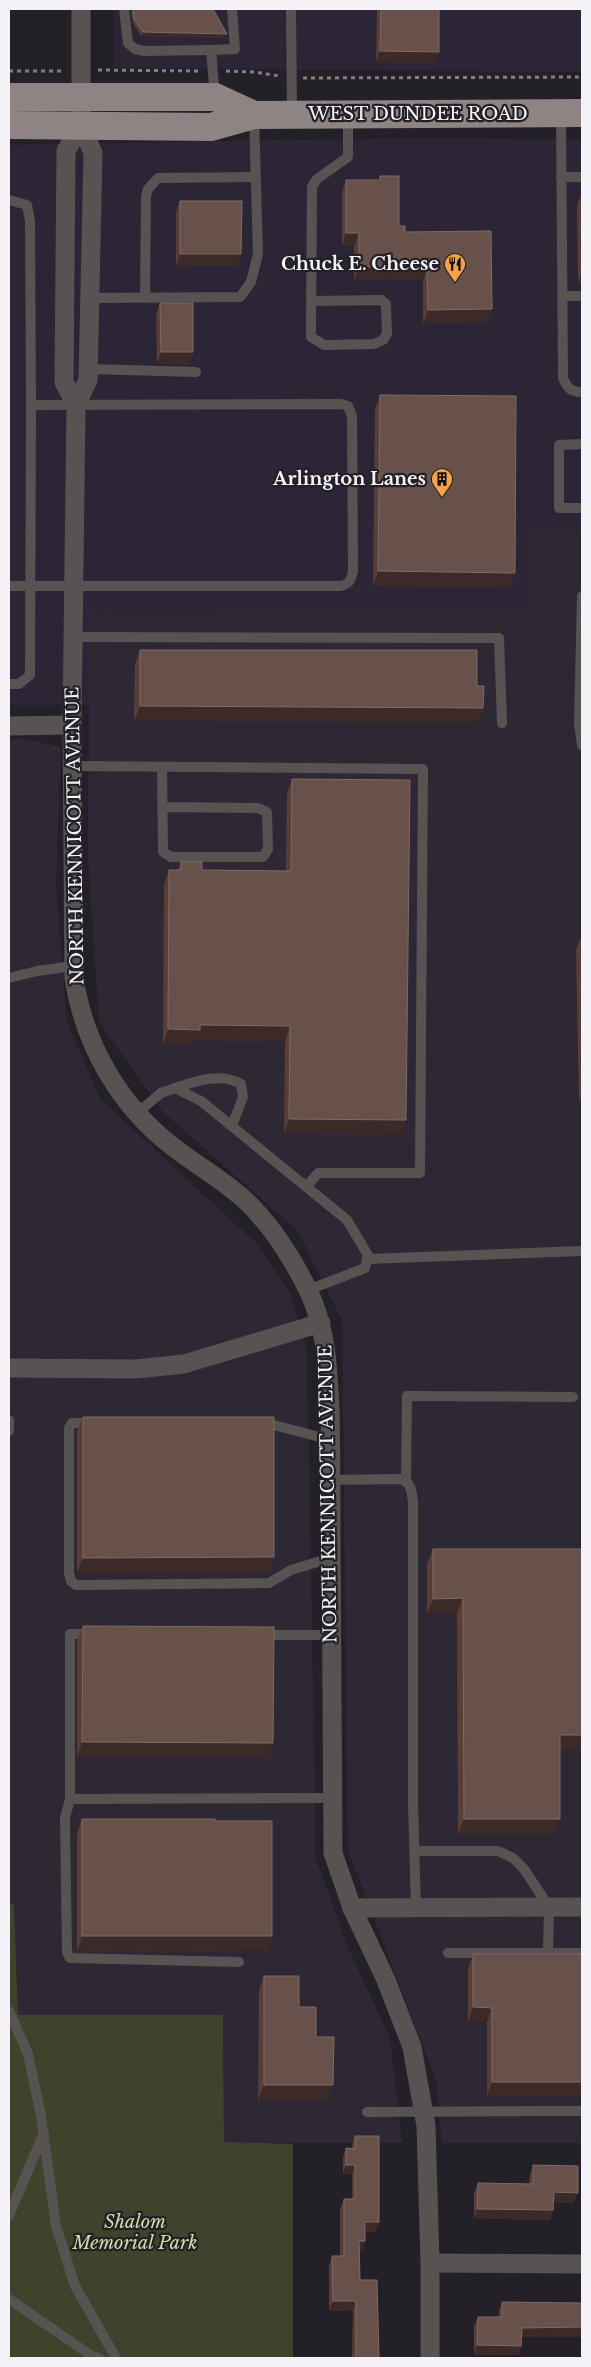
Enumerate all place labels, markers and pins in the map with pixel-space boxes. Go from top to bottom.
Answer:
restaurant icon: Chuck E. Cheese [443,252,467,283]
place label: Chuck E. Cheese [281,253,439,275]
building icon: Arlington Lanes [430,467,454,498]
place label: Arlington Lanes [272,468,426,490]

